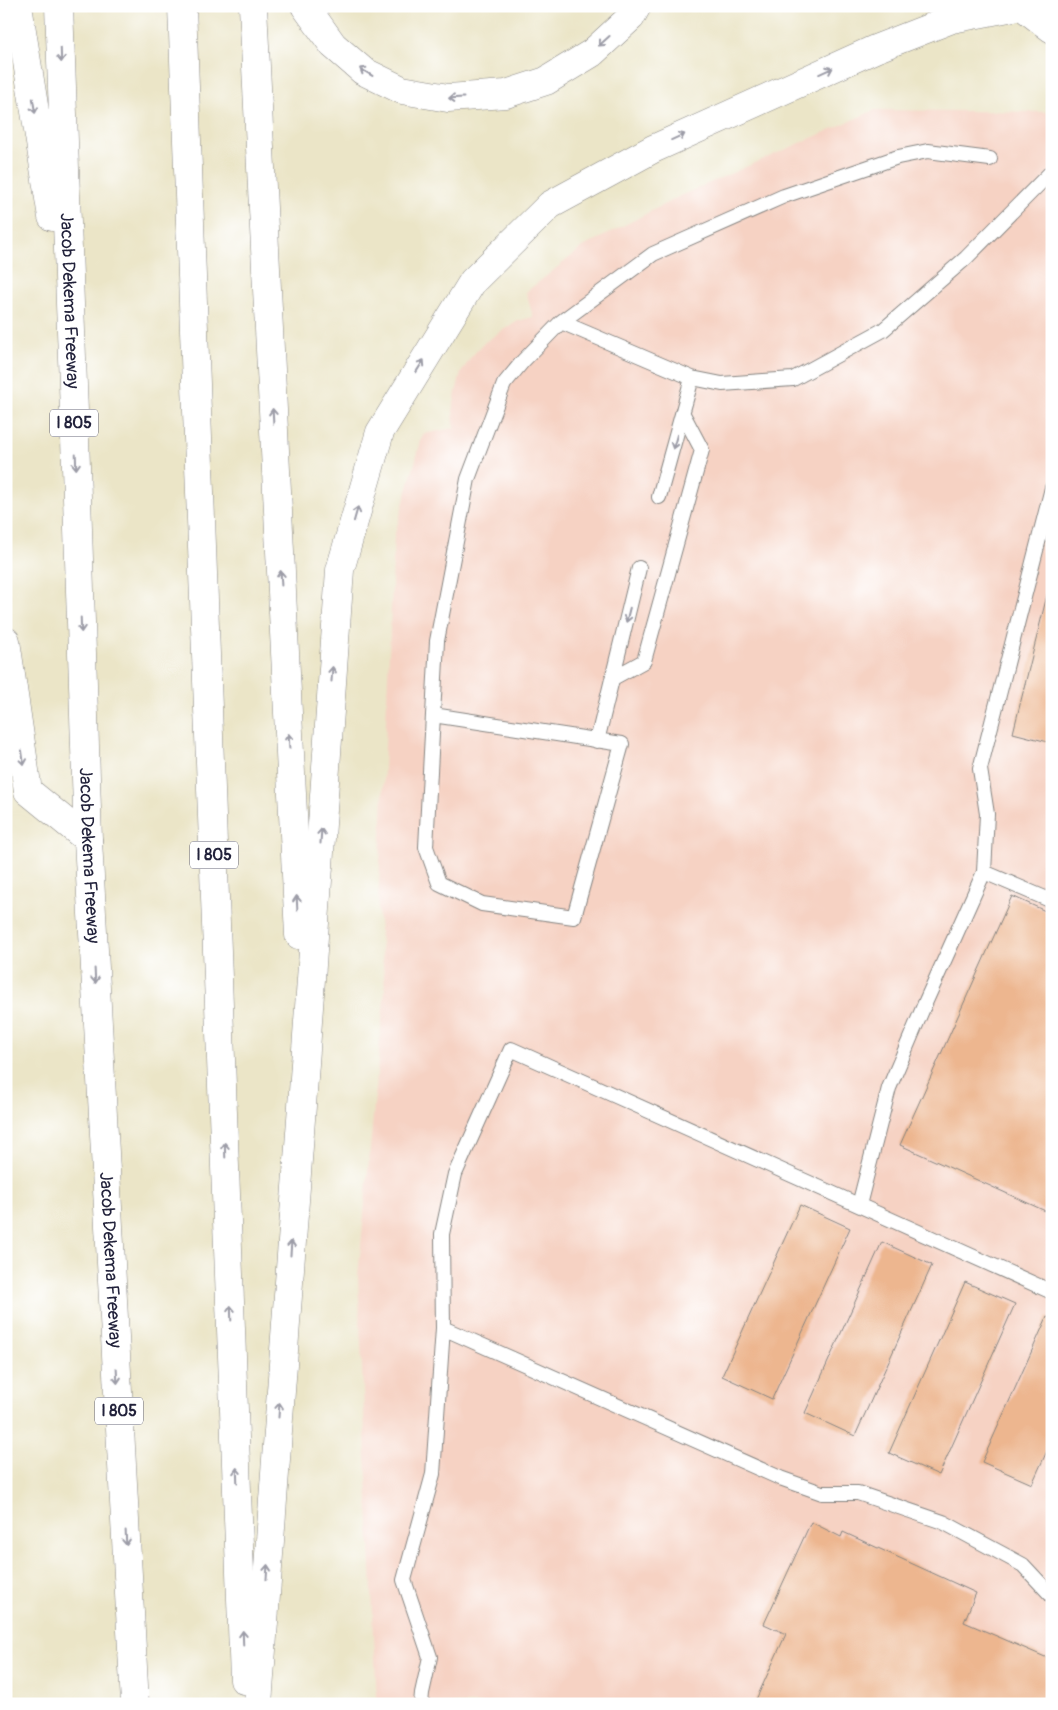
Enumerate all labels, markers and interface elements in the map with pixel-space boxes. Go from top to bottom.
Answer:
one-way arrow [598,36,611,47]
one-way arrow [56,47,65,63]
one-way arrow [359,66,373,76]
one-way arrow [818,66,833,76]
one-way arrow [448,93,464,102]
one-way arrow [29,98,39,114]
one-way arrow [670,132,685,142]
street label: Jacob Dekema Freeway [55,212,85,390]
one-way arrow [415,360,425,374]
one-way arrow [268,408,278,424]
road number: I 805 [50,409,98,436]
one-way arrow [669,433,679,449]
one-way arrow [71,454,81,470]
one-way arrow [351,507,361,523]
one-way arrow [276,571,286,587]
one-way arrow [623,607,632,623]
one-way arrow [76,616,86,632]
one-way arrow [327,666,337,682]
one-way arrow [285,733,294,749]
one-way arrow [18,750,28,766]
street label: Jacob Dekema Freeway [74,767,105,944]
one-way arrow [316,828,325,844]
road number: I 805 [190,842,238,868]
one-way arrow [293,895,302,911]
one-way arrow [91,968,100,984]
one-way arrow [220,1143,229,1159]
street label: Jacob Dekema Freeway [95,1171,127,1349]
one-way arrow [287,1241,296,1257]
one-way arrow [226,1305,235,1321]
one-way arrow [113,1367,122,1383]
road number: I 805 [95,1398,143,1424]
one-way arrow [275,1403,284,1419]
one-way arrow [232,1467,241,1483]
one-way arrow [122,1530,131,1546]
one-way arrow [263,1565,272,1581]
one-way arrow [238,1630,247,1646]

